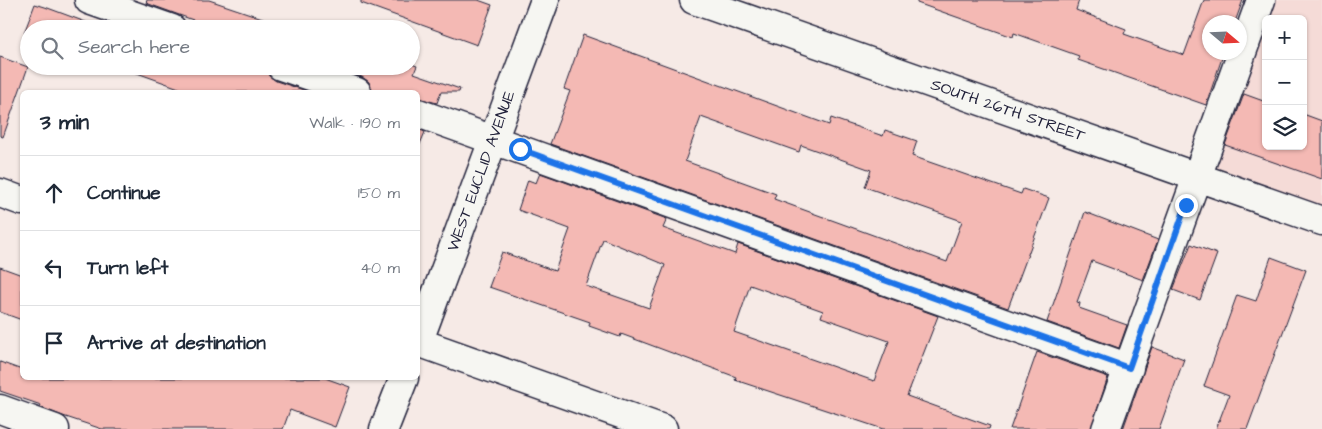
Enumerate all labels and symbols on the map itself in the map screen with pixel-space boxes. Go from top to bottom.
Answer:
north arrow [1202,15,1247,60]
street label: SOUTH 26TH STREET [928,73,1088,147]
street label: WEST EUCLID AVENUE [442,87,520,254]
route start [509,138,532,161]
route end [1175,194,1198,217]

